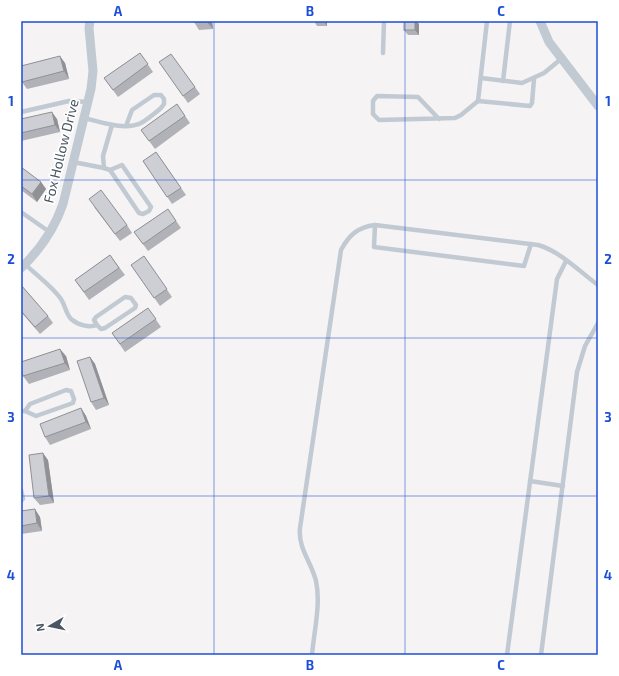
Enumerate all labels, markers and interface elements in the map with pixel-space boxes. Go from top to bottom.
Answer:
text: A [114,3,123,19]
text: B [306,3,314,19]
text: C [497,3,505,19]
text: 1 [8,93,14,109]
text: 1 [605,93,611,109]
street label: Fox Hollow Drive [39,97,82,205]
text: 2 [7,251,15,267]
text: 2 [604,251,612,267]
text: 3 [7,409,15,425]
text: 3 [604,409,612,425]
text: 4 [7,567,15,583]
text: 4 [604,567,612,583]
north arrow [30,606,70,646]
text: N [33,623,47,633]
text: A [114,657,123,673]
text: B [306,657,314,673]
text: C [497,657,505,673]

